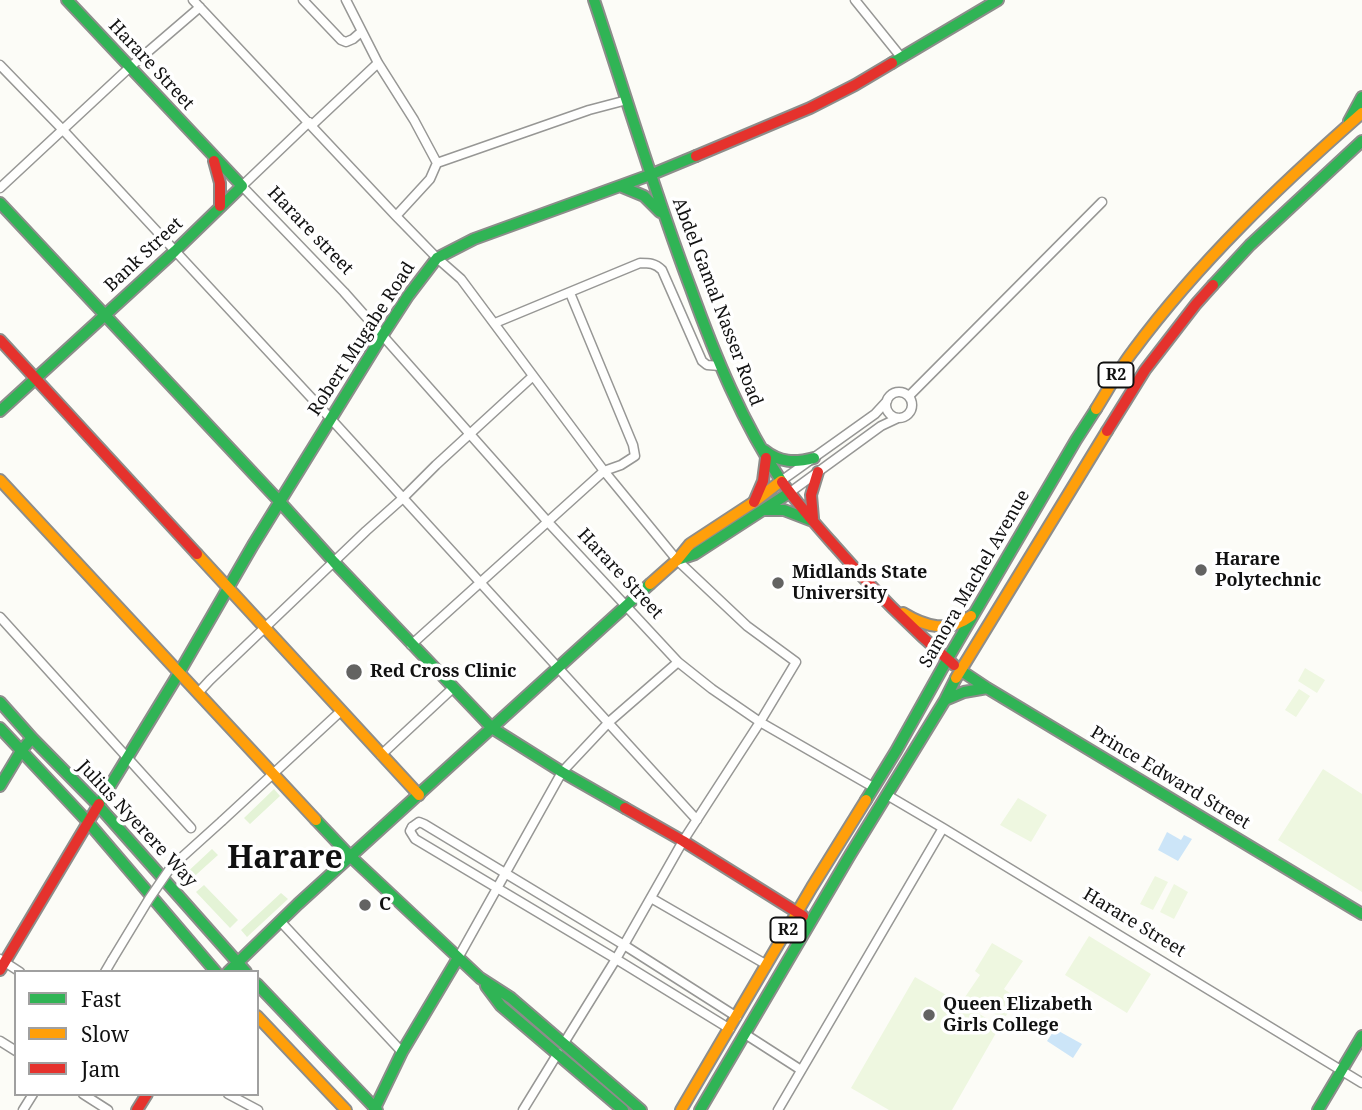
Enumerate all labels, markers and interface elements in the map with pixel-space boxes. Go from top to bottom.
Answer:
street label: Harare Street [104,15,198,115]
street label: Harare street [263,183,357,279]
street label: Abdel Gamal Nasser Road [667,195,767,409]
street label: Bank Street [100,213,188,297]
street label: Robert Mugabe Road [304,258,420,420]
road number: R2 [1098,362,1134,388]
street label: Samora Machel Avenue [915,486,1035,672]
street label: Harare Street [573,524,667,624]
place label: Harare Polytechnic [1215,549,1321,592]
place label: Midlands State University [792,562,927,604]
marker: Harare Polytechnic [1193,562,1209,578]
marker: Midlands State University [770,575,786,591]
place label: Red Cross Clinic [370,661,517,683]
marker: Red Cross Clinic [344,662,364,682]
street label: Prince Edward Street [1086,722,1254,834]
street label: Julius Nyerere Way [73,756,201,892]
district label: Harare [227,840,343,878]
street label: Harare Street [1079,884,1189,962]
place label: C [379,894,391,916]
marker: C [357,897,373,913]
road number: R2 [770,918,806,942]
legend [14,970,259,1096]
text: Fast [81,985,121,1013]
place label: Queen Elizabeth Girls College [943,994,1092,1036]
marker: Queen Elizabeth Girls College [921,1007,937,1023]
text: Slow [81,1020,129,1048]
text: Jam [81,1055,120,1083]

